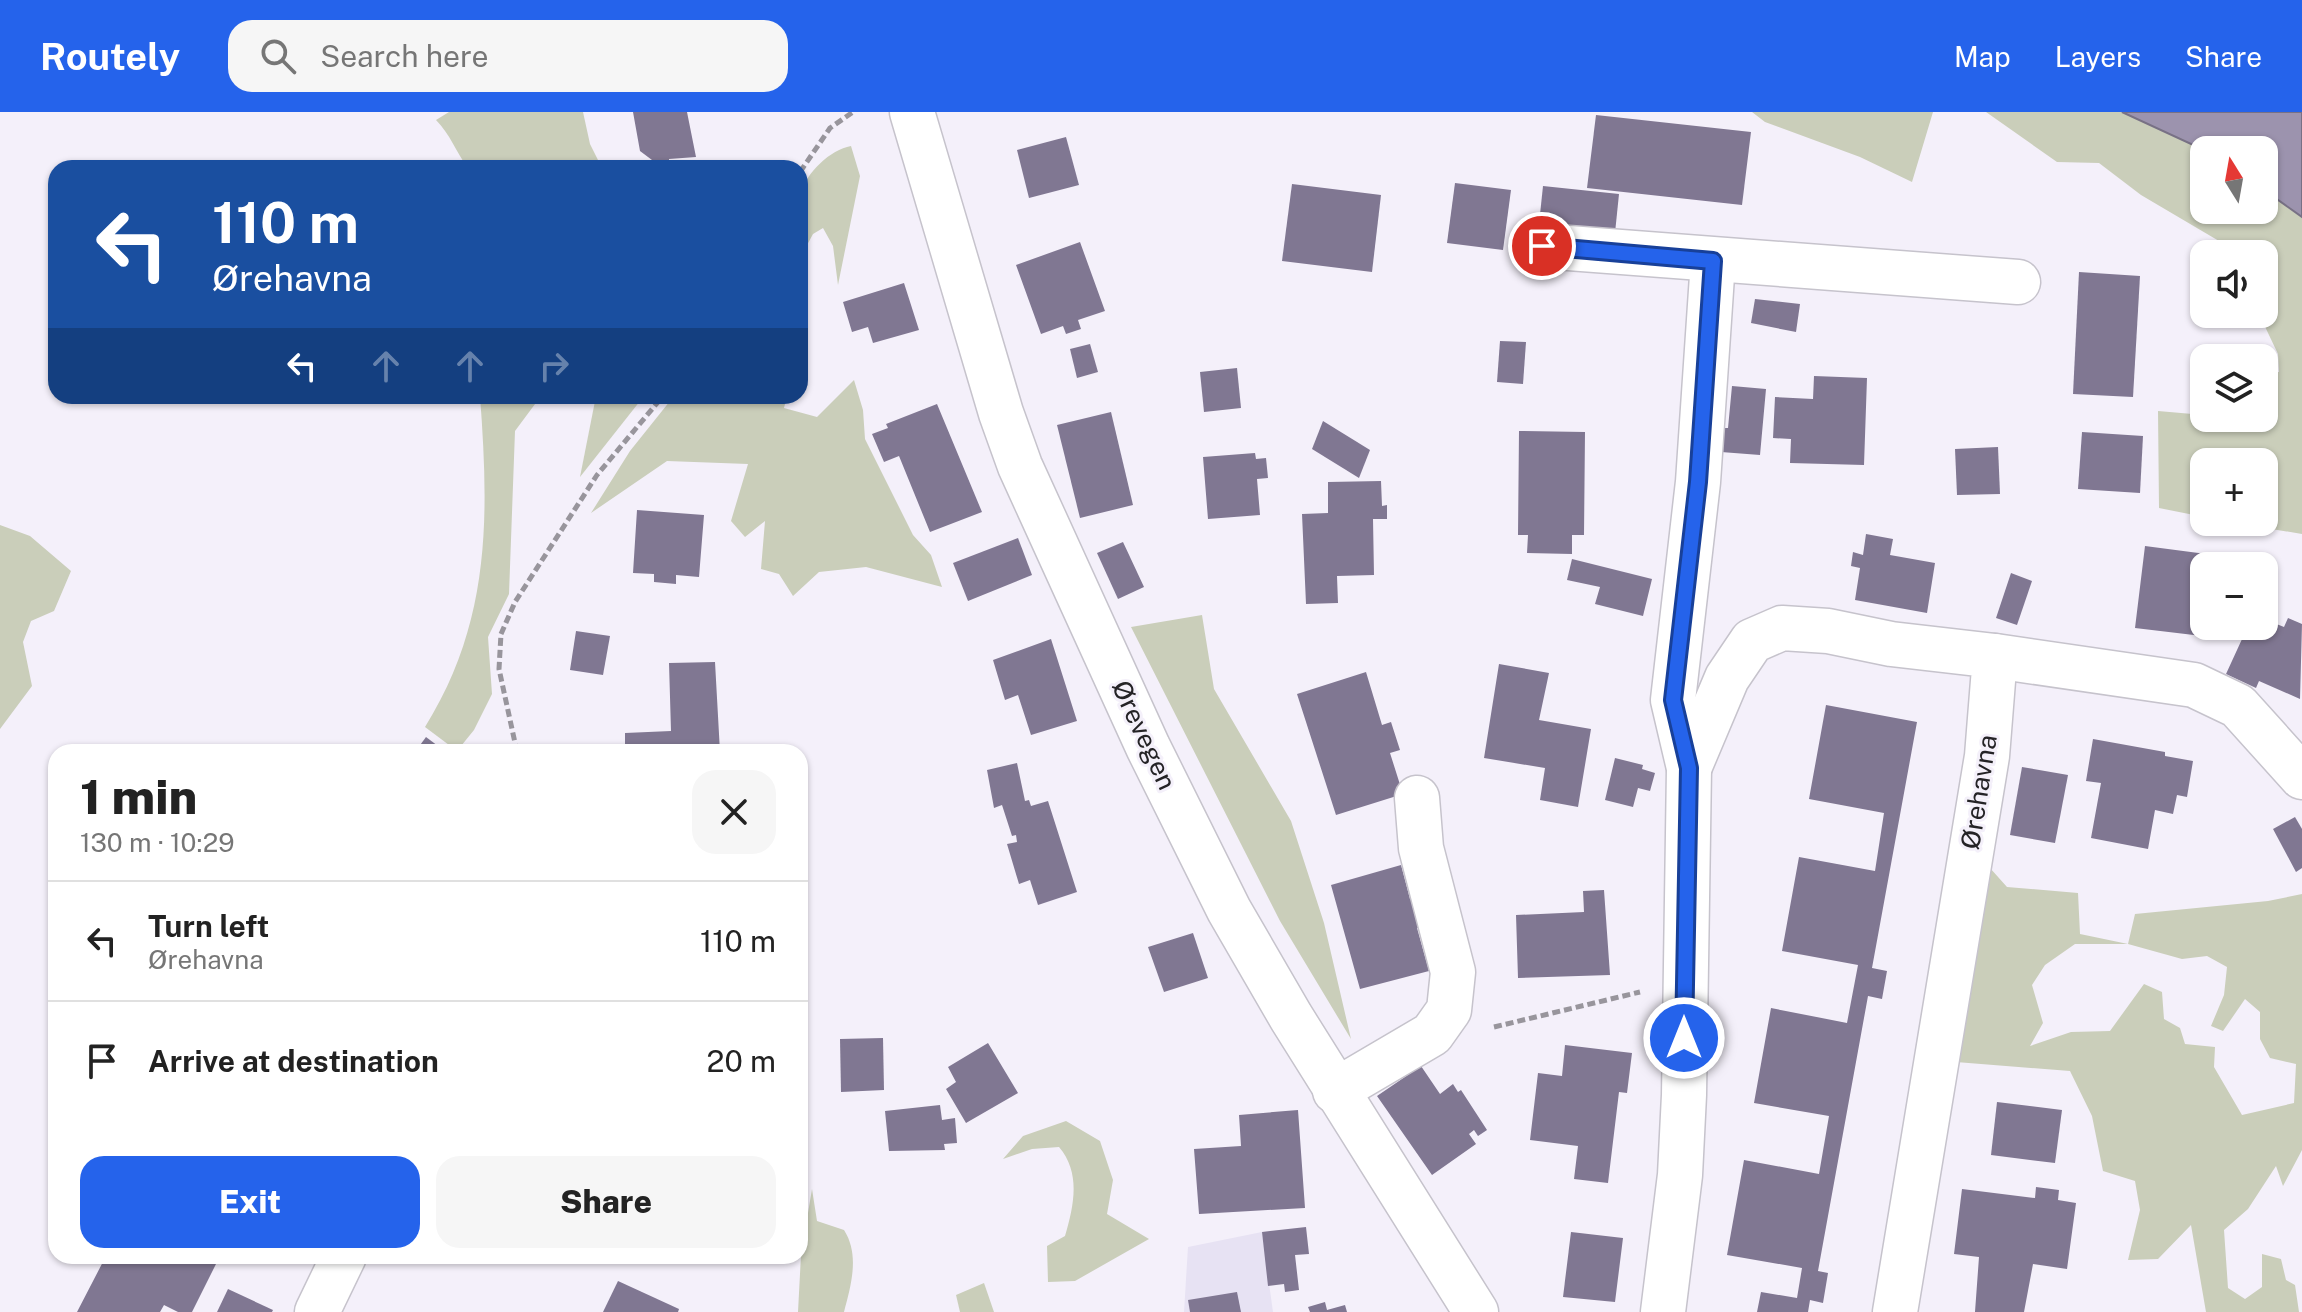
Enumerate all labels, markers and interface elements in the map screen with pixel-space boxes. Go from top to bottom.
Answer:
search box [228,20,788,92]
text: Routely [40,34,180,79]
icon: search [256,34,300,78]
text: Search here [320,38,489,74]
text: Map [1954,40,2011,73]
text: Layers [2055,40,2141,73]
text: Share [2185,40,2262,73]
north arrow [2190,136,2278,224]
map controls [2190,136,2278,640]
text: 110 m [212,190,359,256]
icon: left [80,192,184,296]
pin [1508,212,1576,280]
icon: arrive [1520,224,1564,268]
button: sound [2190,240,2278,328]
text: Ørehavna [212,257,372,299]
icon: left [280,344,324,388]
icon: ahead [364,344,408,388]
icon: ahead [448,344,492,388]
icon: right [532,344,576,388]
button: layers [2190,344,2278,432]
button: + [2190,448,2278,536]
button: − [2190,552,2278,640]
street label: Ørevegen [1106,675,1183,794]
street label: Ørehavna [1954,732,2003,851]
text: 1 min [80,768,197,825]
button: close [692,770,776,854]
text: 130 m · 10:29 [80,827,235,858]
text: Turn left [148,908,269,944]
icon: left [80,919,124,963]
text: 110 m [700,923,776,959]
text: Ørehavna [148,944,264,975]
position arrow [1642,996,1726,1080]
icon: arrive [80,1039,124,1083]
text: Arrive at destination [148,1043,439,1079]
text: 20 m [707,1043,776,1079]
button: Exit [80,1156,420,1248]
button: Share [436,1156,776,1248]

